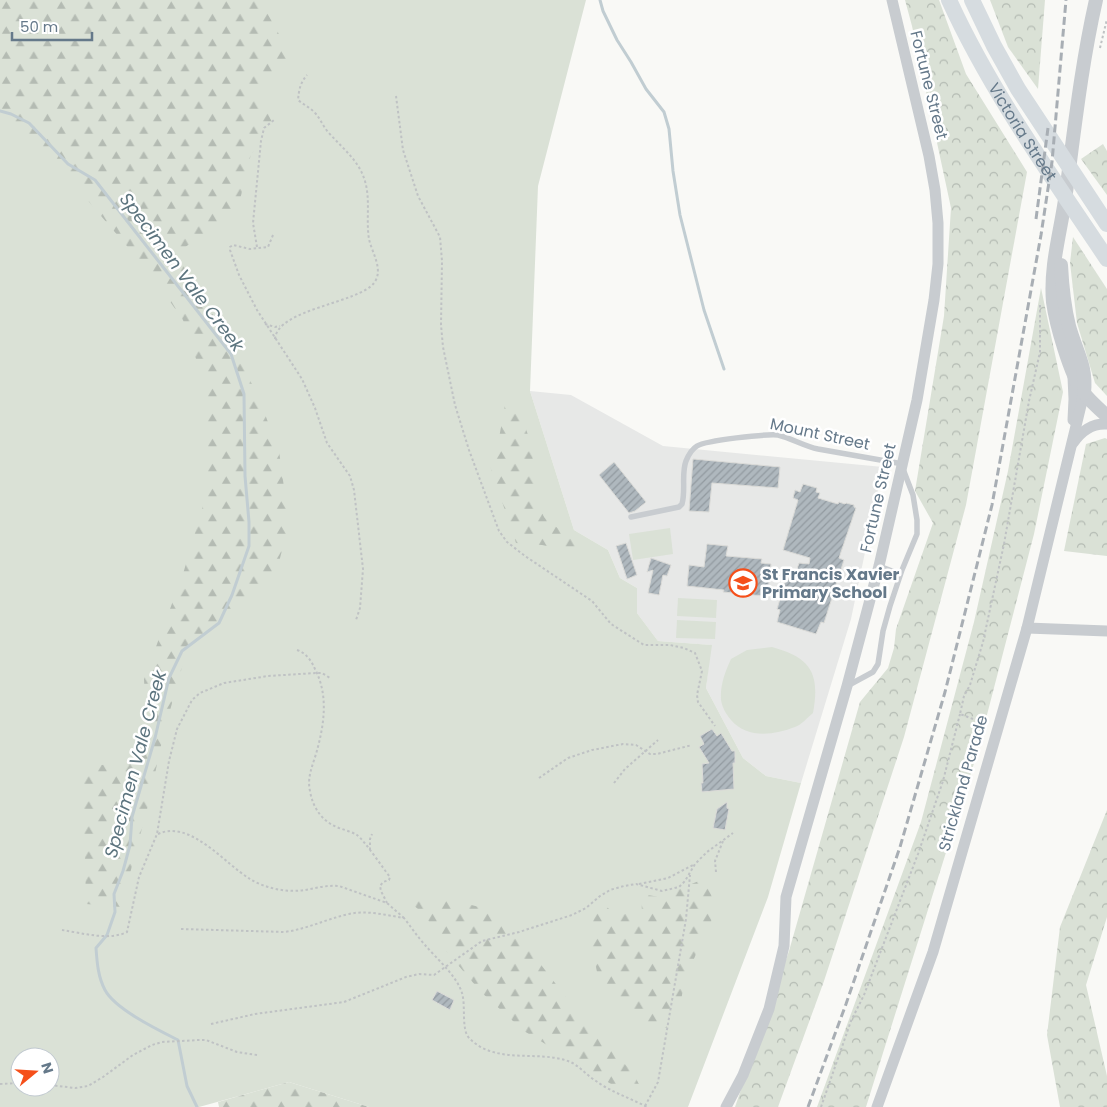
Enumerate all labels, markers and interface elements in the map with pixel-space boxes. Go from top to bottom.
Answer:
scale bar [12,10,92,42]
text: 50 m [20,16,58,37]
street label: Fortune Street [904,28,954,142]
street label: Victoria Street [983,78,1063,185]
water label: Specimen Vale Creek [114,187,251,357]
street label: Mount Street [768,412,872,456]
street label: Fortune Street [854,441,902,555]
place label: St Francis Xavier Primary School [762,563,900,604]
school or university icon: St Francis Xavier Primary School [728,568,758,598]
water label: Specimen Vale Creek [98,667,172,861]
street label: Strickland Parade [933,712,993,854]
north arrow [10,1047,60,1097]
text: N [36,1060,59,1076]

